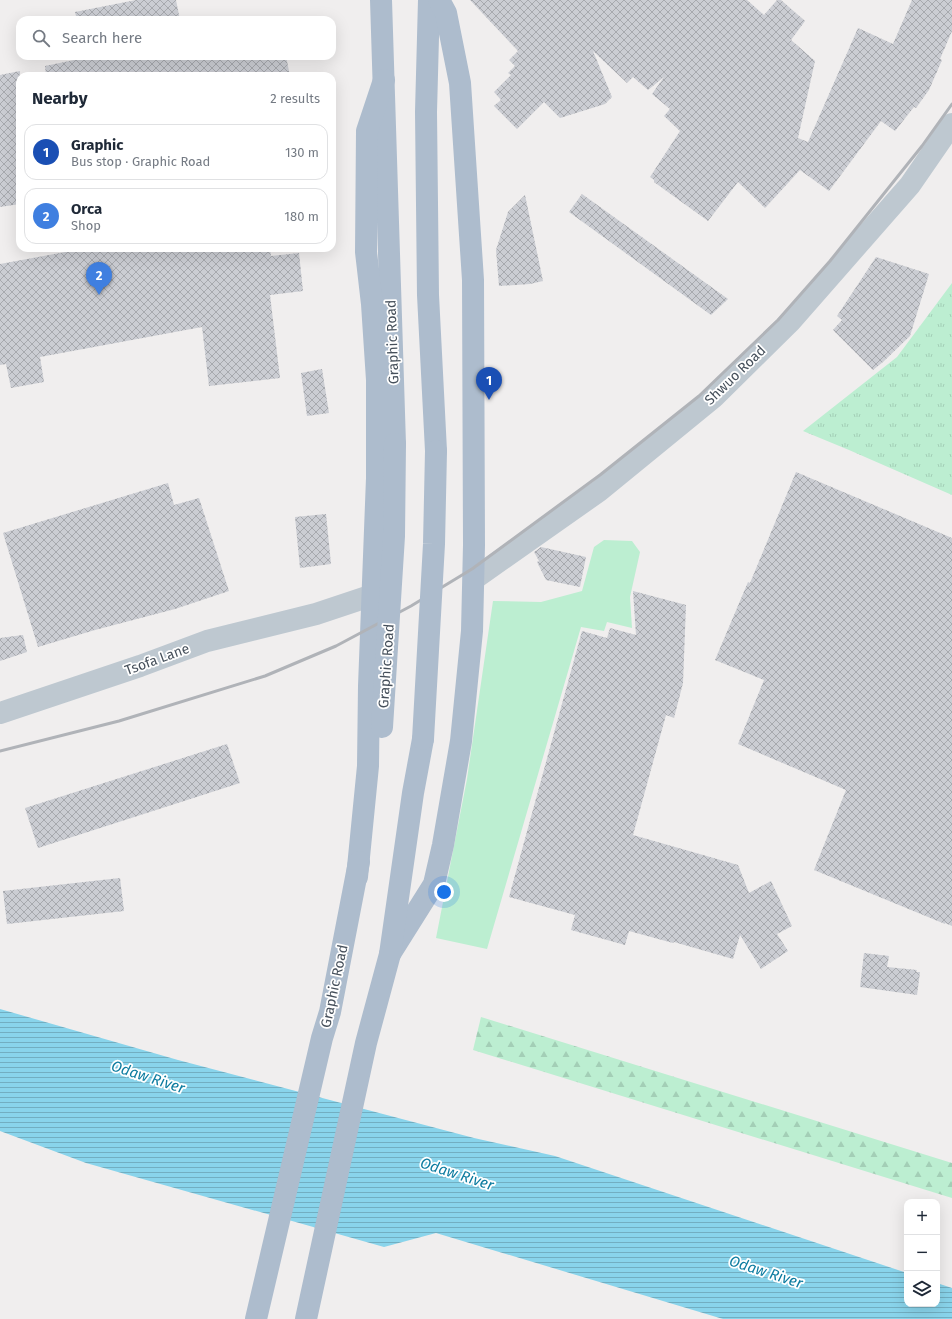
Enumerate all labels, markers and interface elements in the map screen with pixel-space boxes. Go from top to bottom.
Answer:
search box [16,16,336,60]
icon: search [30,27,52,49]
text: Search here [62,29,142,47]
text: Nearby [32,88,87,109]
text: 2 results [270,91,320,106]
text: Graphic [71,136,123,154]
text: 1 [43,145,49,160]
text: 130 m [285,145,319,160]
text: Bus stop · Graphic Road [71,154,210,169]
text: Orca [71,200,102,218]
text: 2 [43,209,49,224]
text: 180 m [284,209,319,224]
text: Shop [71,218,101,233]
pin: 2 [86,262,112,295]
street label: Graphic Road [383,299,402,385]
street label: Shwuo Road [701,342,769,409]
pin: 1 [476,367,502,400]
street label: Graphic Road [375,623,398,709]
street label: Tsofa Lane [123,640,192,679]
your location [434,882,454,902]
street label: Graphic Road [317,943,352,1029]
water label: Odaw River [109,1057,188,1098]
water label: Odaw River [418,1154,497,1195]
map controls [904,1199,940,1307]
button: + [904,1199,940,1235]
button: − [904,1235,940,1271]
water label: Odaw River [727,1252,806,1293]
button: layers [904,1271,940,1307]

